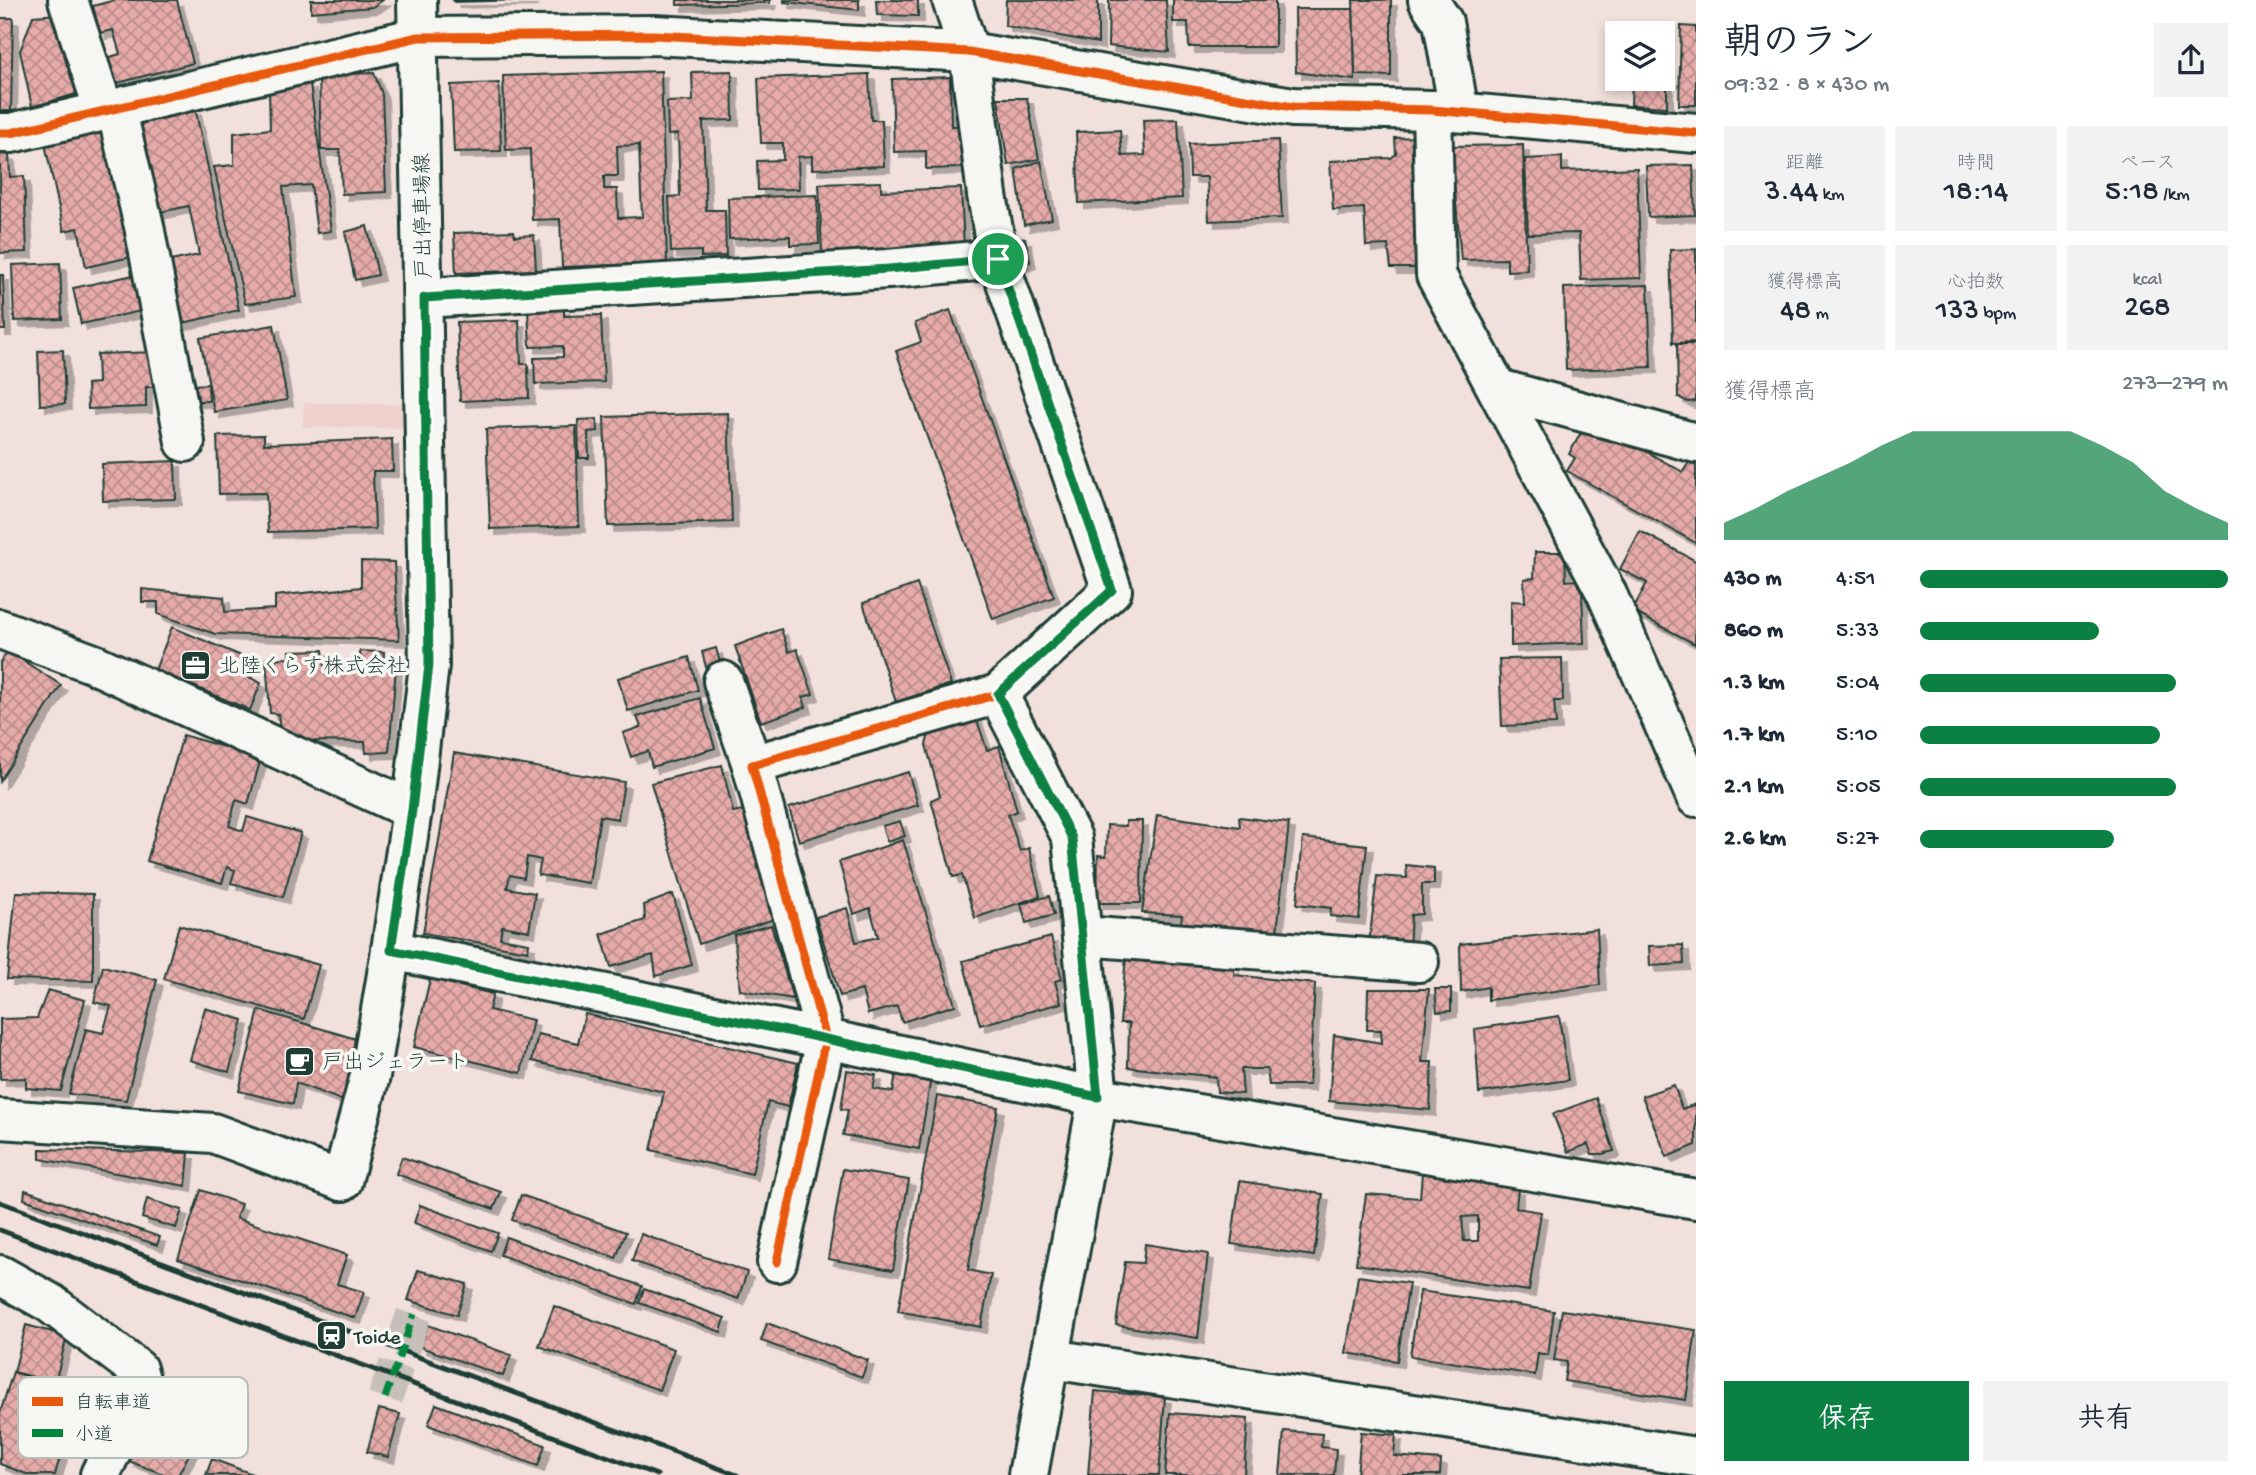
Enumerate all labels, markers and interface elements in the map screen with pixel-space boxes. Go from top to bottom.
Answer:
map controls [1605,21,1675,91]
button: layers [1605,21,1675,91]
button: share [2154,23,2228,97]
text: 朝のラン [1724,24,1876,68]
text: 09:32 · 8 × 430 m [1724,72,1889,99]
street label: 戸出停車場線 [410,153,439,279]
text: 距離 [1786,153,1824,176]
text: 時間 [1957,153,1995,176]
text: ペース [2119,153,2175,176]
text: 3.44 [1765,176,1818,211]
text: 18:14 [1944,176,2008,211]
text: 5:18 [2105,176,2159,211]
text: km [1818,184,1845,207]
text: /km [2159,184,2190,207]
pin [968,229,1028,289]
icon: arrive [979,240,1017,278]
text: kcal [2132,269,2162,292]
text: 獲得標高 [1767,272,1843,295]
text: 心拍数 [1947,272,2005,295]
text: 268 [2124,292,2171,327]
text: 48 [1780,295,1811,330]
text: 133 [1936,295,1979,330]
text: m [1811,303,1829,326]
text: bpm [1979,303,2016,326]
text: 273–279 m [2122,371,2228,398]
text: 獲得標高 [1724,380,1816,407]
text: 430 m [1724,566,1782,593]
text: 4:51 [1836,566,1876,593]
text: 860 m [1724,618,1783,645]
text: 5:33 [1836,618,1879,645]
office icon: 北陸くらす株式会社 [179,648,213,682]
place label: 北陸くらす株式会社 [219,654,407,681]
text: 1.3 km [1724,670,1784,697]
text: 5:04 [1836,670,1879,697]
text: 1.7 km [1724,722,1785,749]
text: 5:10 [1836,722,1878,749]
text: 2.1 km [1724,774,1784,801]
text: 5:05 [1836,774,1880,801]
text: 2.6 km [1724,826,1786,853]
text: 5:27 [1836,826,1879,853]
cafe icon: 戸出ジェラート [282,1044,316,1078]
place label: 戸出ジェラート [322,1051,469,1077]
station icon: Toide [314,1319,348,1353]
place label: Toide [353,1327,402,1352]
legend [18,1377,248,1458]
button: 保存 [1724,1381,1969,1461]
button: 共有 [1983,1381,2228,1461]
text: 自転車道 [75,1392,151,1416]
text: 小道 [75,1424,113,1448]

